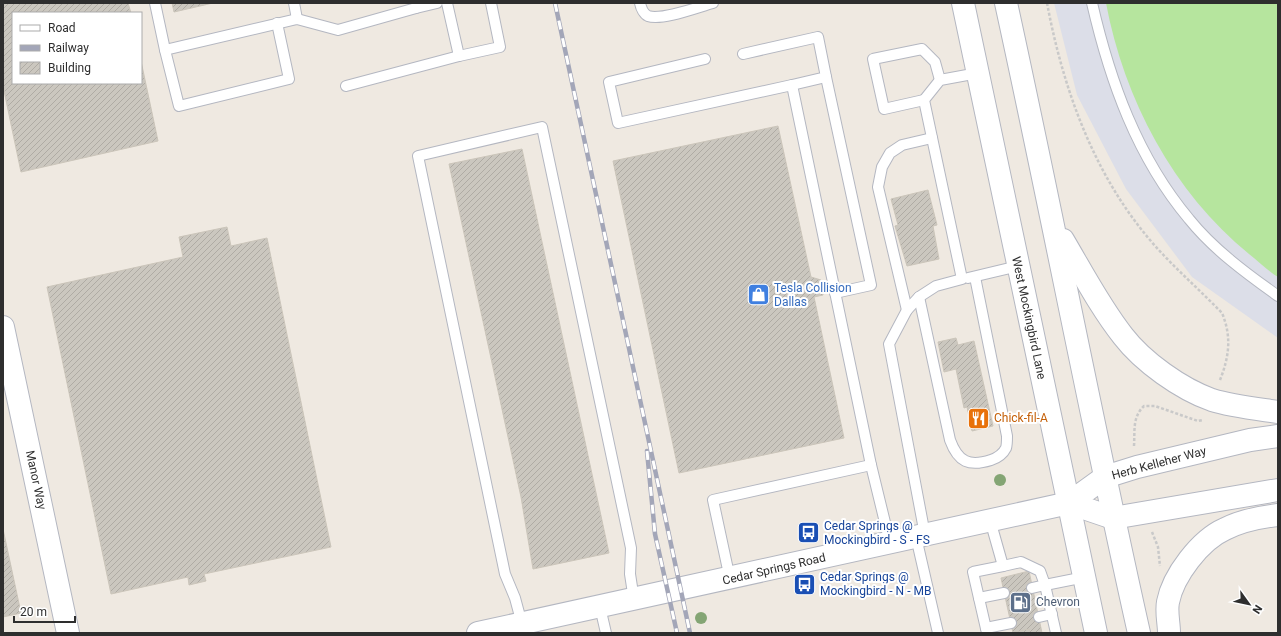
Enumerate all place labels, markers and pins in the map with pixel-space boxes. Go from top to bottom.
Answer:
place label: Tesla Collision Dallas [774,281,852,309]
shop icon: Tesla Collision Dallas [745,282,771,308]
restaurant icon: Chick-fil-A [966,405,992,431]
place label: Chick-fil-A [994,411,1048,425]
place label: Cedar Springs @ Mockingbird - S - FS [824,519,930,547]
bus stop icon: Cedar Springs @ Mockingbird - S - FS [795,520,821,546]
place label: Cedar Springs @ Mockingbird - N - MB [820,570,931,598]
bus stop icon: Cedar Springs @ Mockingbird - N - MB [792,571,818,597]
fuel station icon: Chevron [1008,589,1034,615]
place label: Chevron [1036,595,1080,609]

